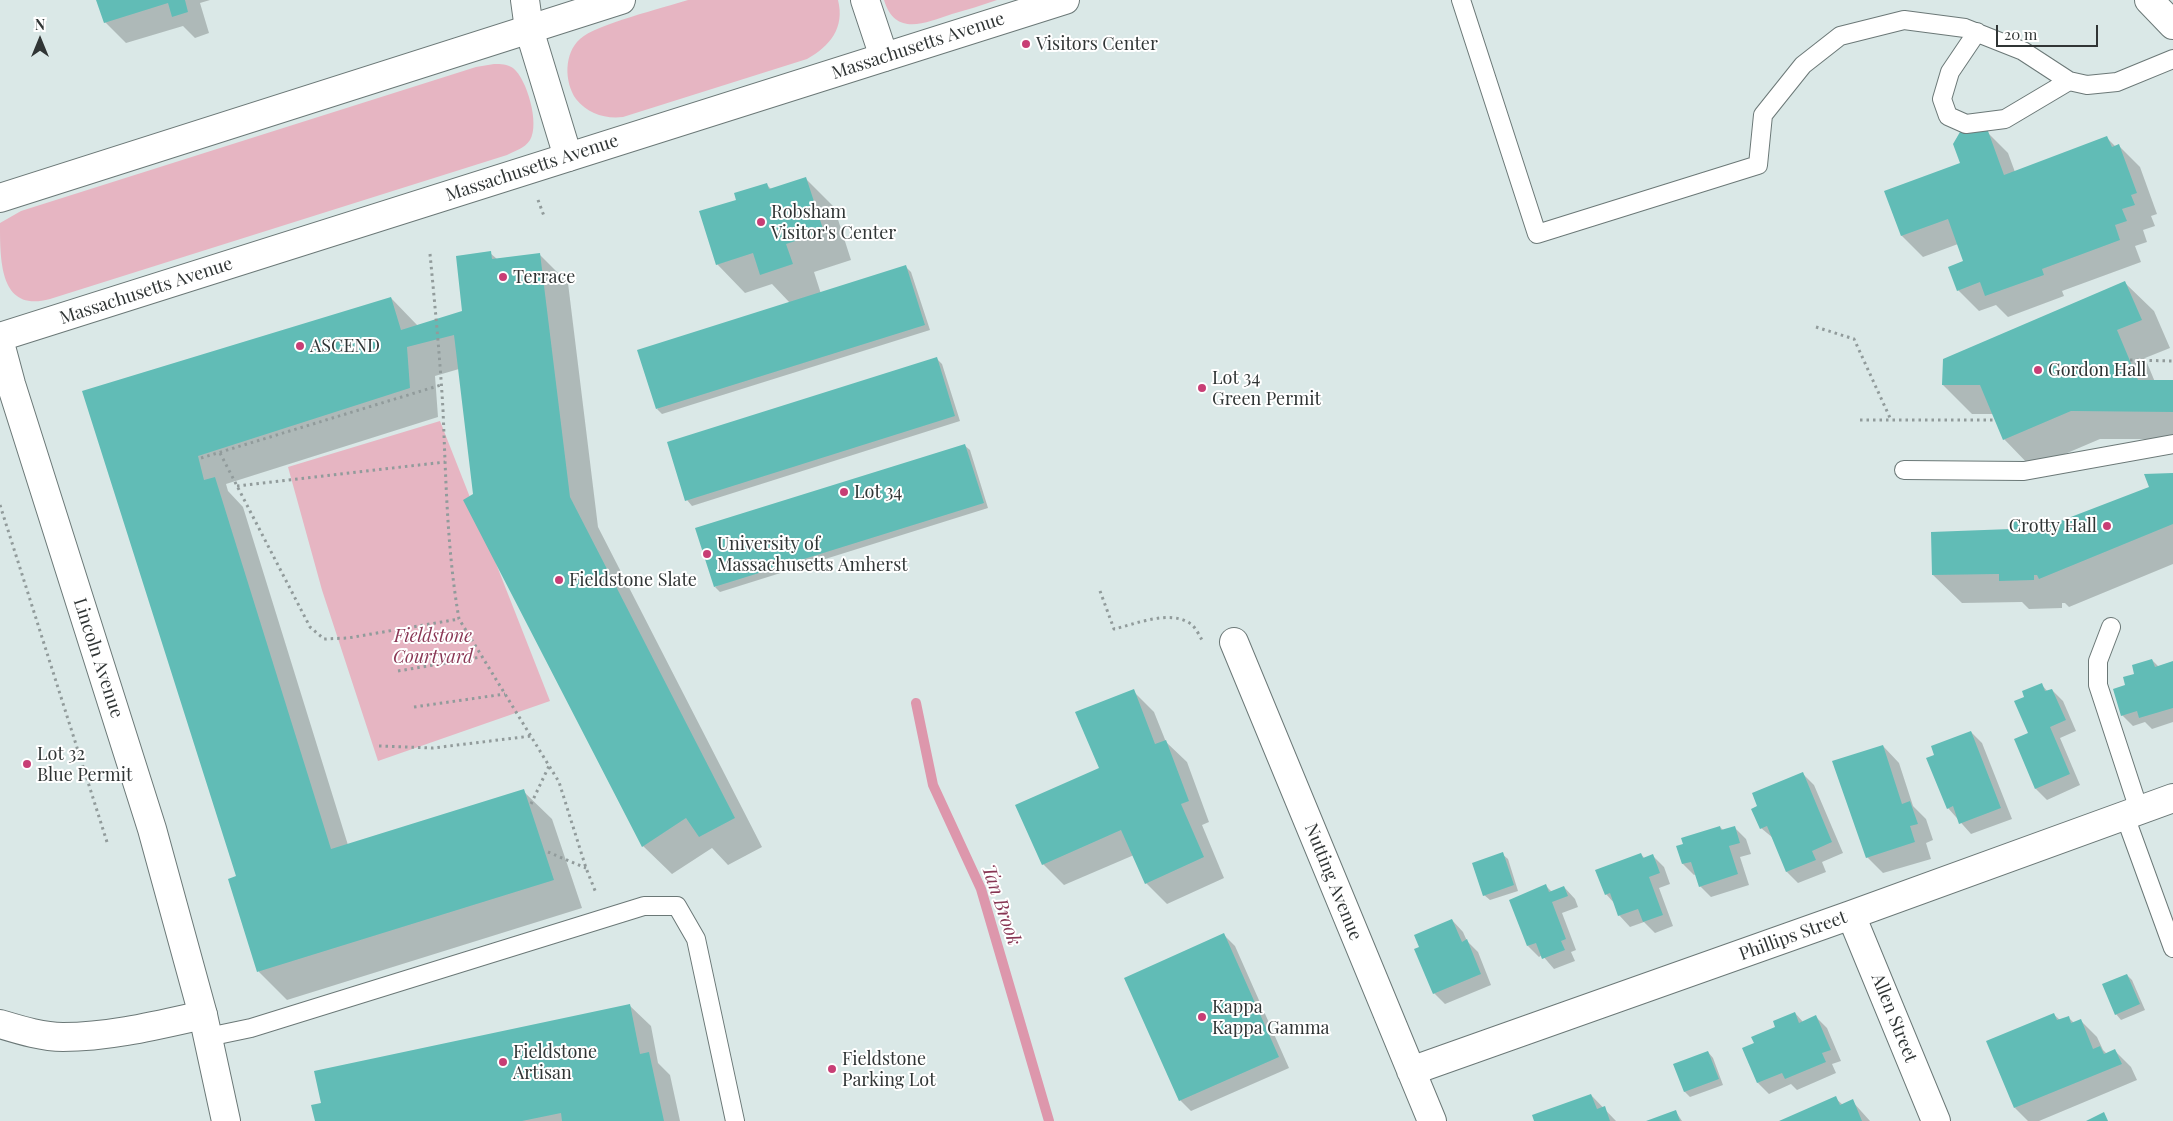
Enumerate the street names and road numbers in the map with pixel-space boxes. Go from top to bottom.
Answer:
street label: Massachusetts Avenue [829,8,1007,84]
street label: Massachusetts Avenue [443,130,621,206]
street label: Massachusetts Avenue [57,253,235,329]
street label: Lincoln Avenue [68,595,128,721]
street label: Nutting Avenue [1300,820,1366,944]
street label: Phillips Street [1736,907,1850,965]
street label: Allen Street [1866,970,1922,1066]

